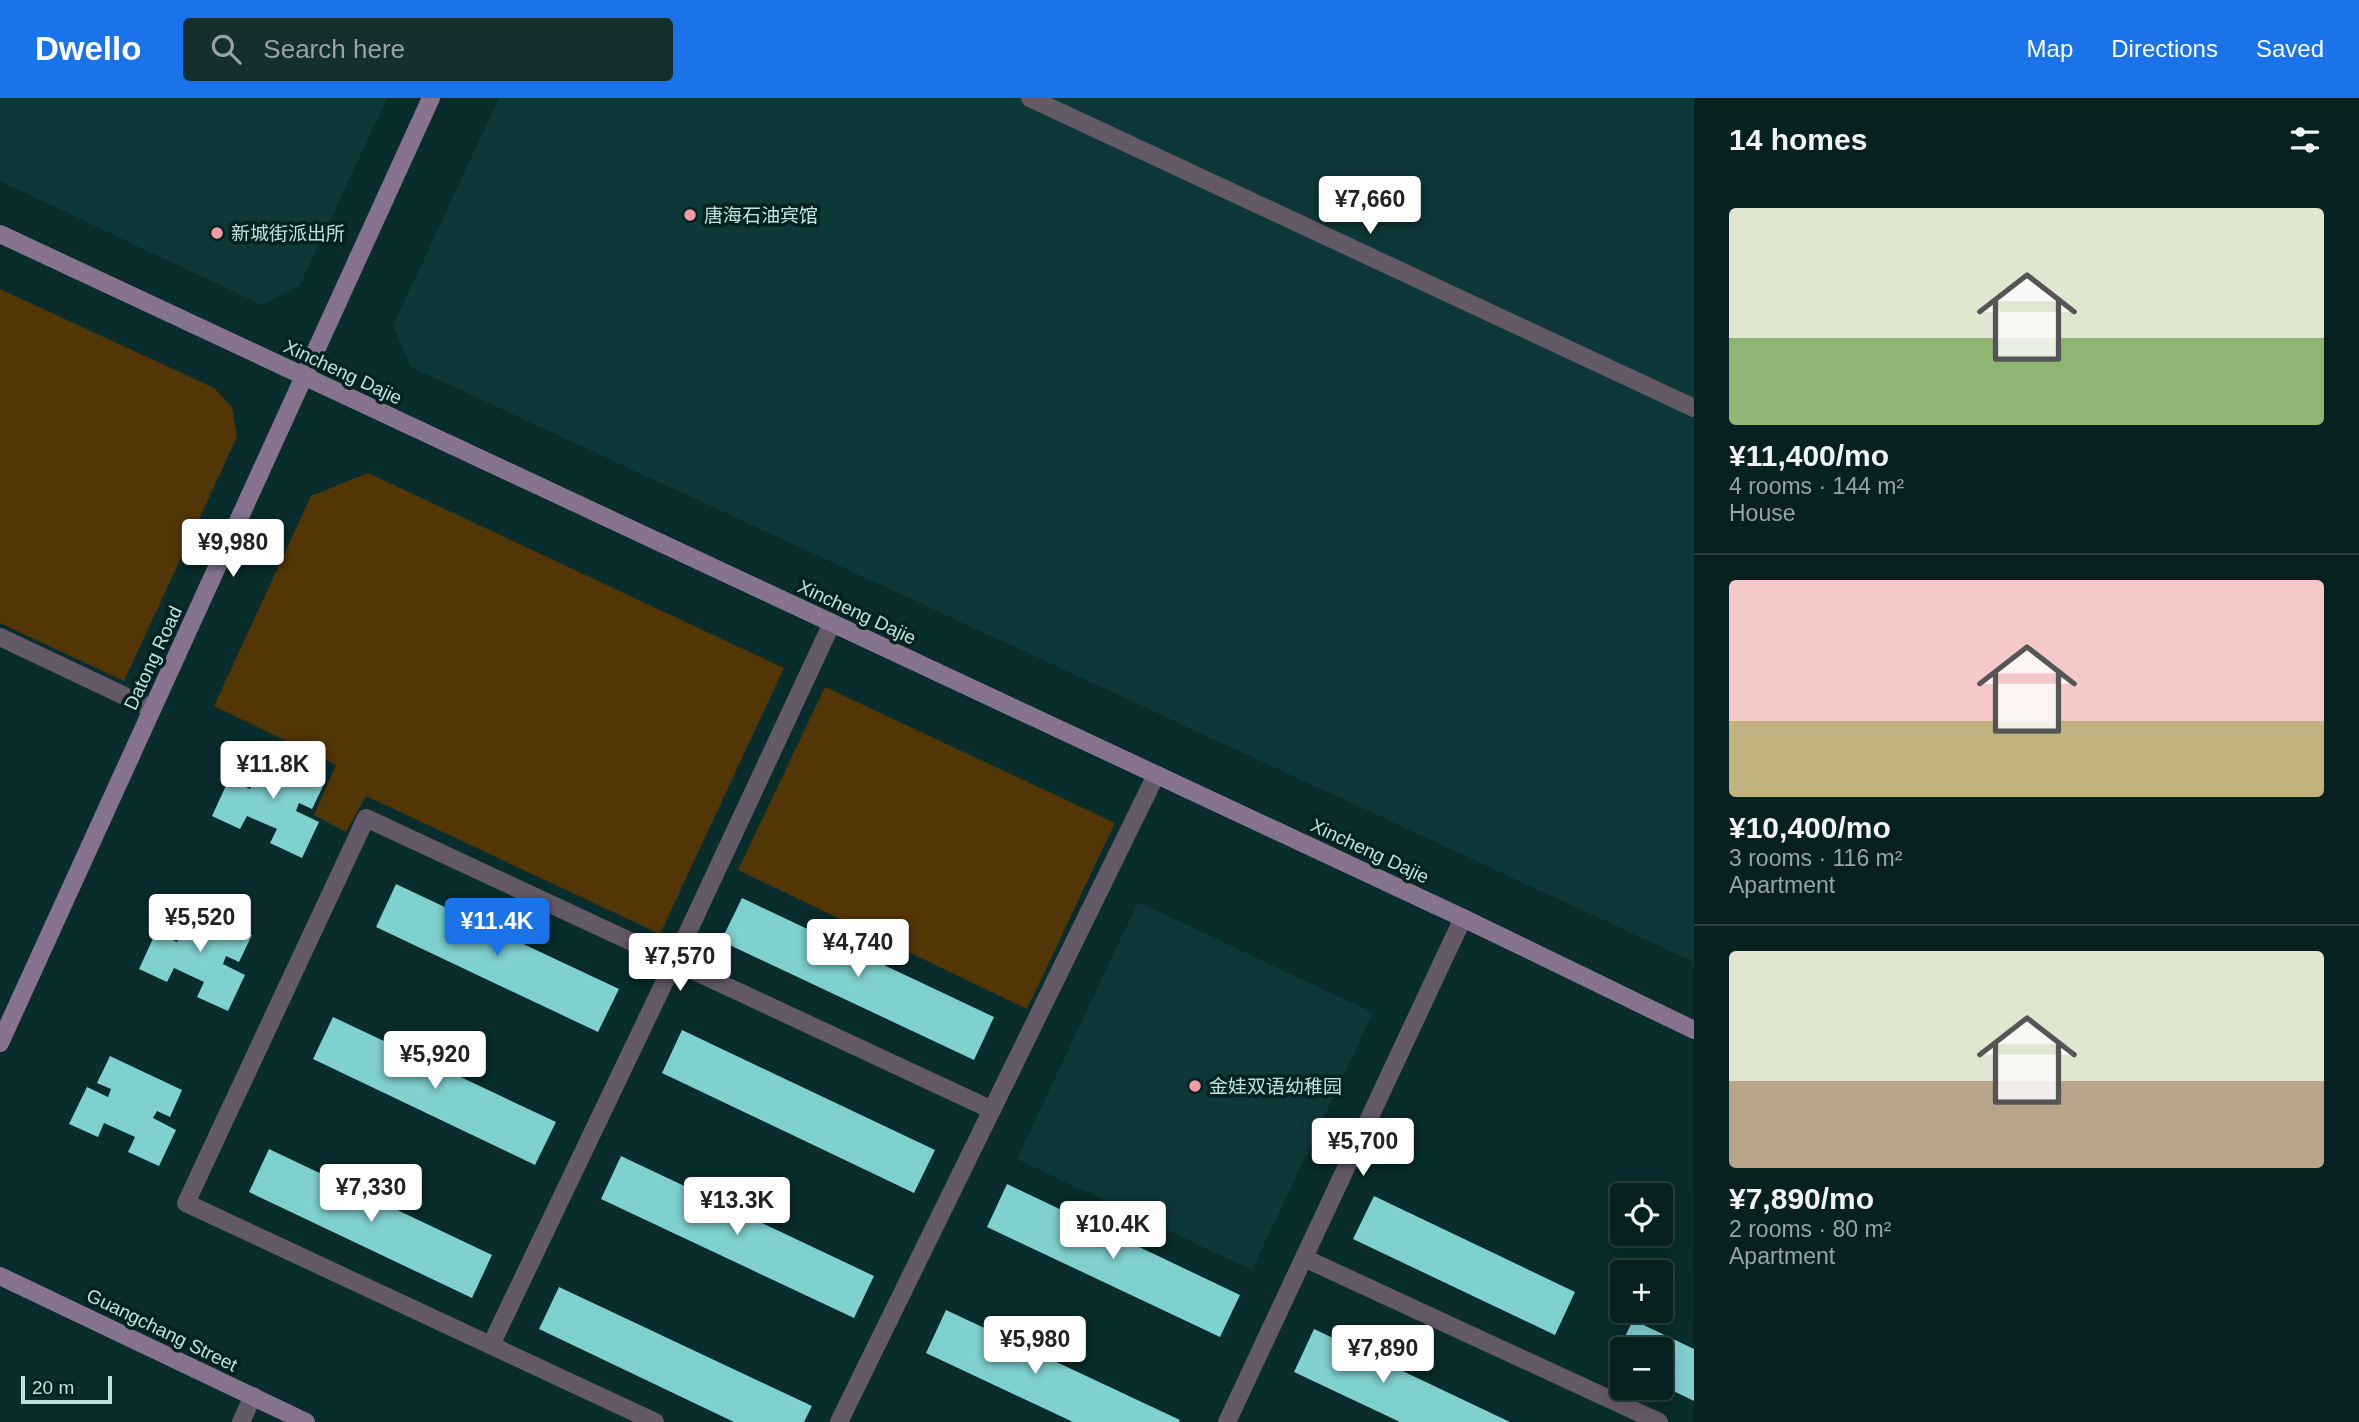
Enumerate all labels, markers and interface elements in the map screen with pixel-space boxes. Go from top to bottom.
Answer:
search box [183,18,673,81]
text: Dwello [35,30,141,67]
icon: search [207,30,245,68]
text: Search here [263,34,405,64]
text: Map [2027,35,2073,62]
text: Directions [2111,35,2218,62]
text: Saved [2256,35,2324,62]
icon: filters [2286,121,2324,159]
text: 14 homes [1729,123,1867,156]
pin: ¥7,660 [1313,176,1427,236]
text: ¥7,660 [1335,186,1405,212]
place label: 唐海石油宾馆 [704,205,818,226]
marker: 唐海石油宾馆 [682,207,698,223]
place label: 新城街派出所 [231,223,345,244]
marker: 新城街派出所 [209,225,225,241]
icon: home [1964,254,2090,380]
street label: Xincheng Dajie [281,335,405,409]
text: ¥11,400/mo [1729,439,1889,472]
text: 4 rooms · 144 m² [1729,473,1904,499]
text: House [1729,500,1795,526]
pin: ¥9,980 [176,519,290,579]
text: ¥9,980 [198,529,268,555]
street label: Xincheng Dajie [795,575,919,649]
street label: Datong Road [120,603,186,713]
icon: home [1964,626,2090,752]
pin: ¥11.8K [216,742,330,801]
text: ¥11.8K [237,751,309,777]
text: ¥10,400/mo [1729,811,1891,844]
street label: Xincheng Dajie [1308,814,1432,888]
text: 3 rooms · 116 m² [1729,845,1902,871]
text: Apartment [1729,872,1835,898]
pin: ¥5,520 [143,894,257,954]
pin: ¥11.4K [440,898,554,958]
text: ¥5,520 [165,904,235,930]
text: ¥11.4K [461,908,533,934]
pin: ¥4,740 [801,920,915,979]
text: ¥4,740 [823,929,893,955]
pin: ¥7,570 [623,934,737,993]
text: ¥7,570 [645,943,715,969]
icon: home [1964,997,2090,1123]
pin: ¥5,920 [378,1032,492,1091]
text: ¥5,920 [400,1041,470,1067]
place label: 金娃双语幼稚园 [1209,1076,1342,1097]
marker: 金娃双语幼稚园 [1187,1078,1203,1094]
pin: ¥5,700 [1306,1118,1420,1178]
text: ¥5,700 [1328,1128,1398,1154]
pin: ¥7,330 [314,1164,428,1224]
text: ¥7,330 [336,1174,406,1200]
pin: ¥13.3K [680,1178,794,1237]
text: ¥7,890/mo [1729,1182,1874,1215]
map controls [1610,1183,1673,1400]
button: locate [1610,1183,1673,1246]
text: ¥13.3K [700,1187,774,1213]
pin: ¥10.4K [1056,1202,1170,1261]
text: ¥10.4K [1076,1211,1150,1237]
text: 2 rooms · 80 m² [1729,1216,1891,1242]
text: Apartment [1729,1243,1835,1269]
button: + [1610,1260,1673,1323]
street label: Guangchang Street [83,1284,241,1376]
pin: ¥5,980 [978,1316,1092,1376]
text: ¥5,980 [1000,1326,1070,1352]
pin: ¥7,890 [1326,1326,1440,1385]
text: ¥7,890 [1348,1335,1418,1361]
button: − [1610,1337,1673,1400]
scale bar [21,1373,112,1405]
text: 20 m [32,1377,74,1398]

